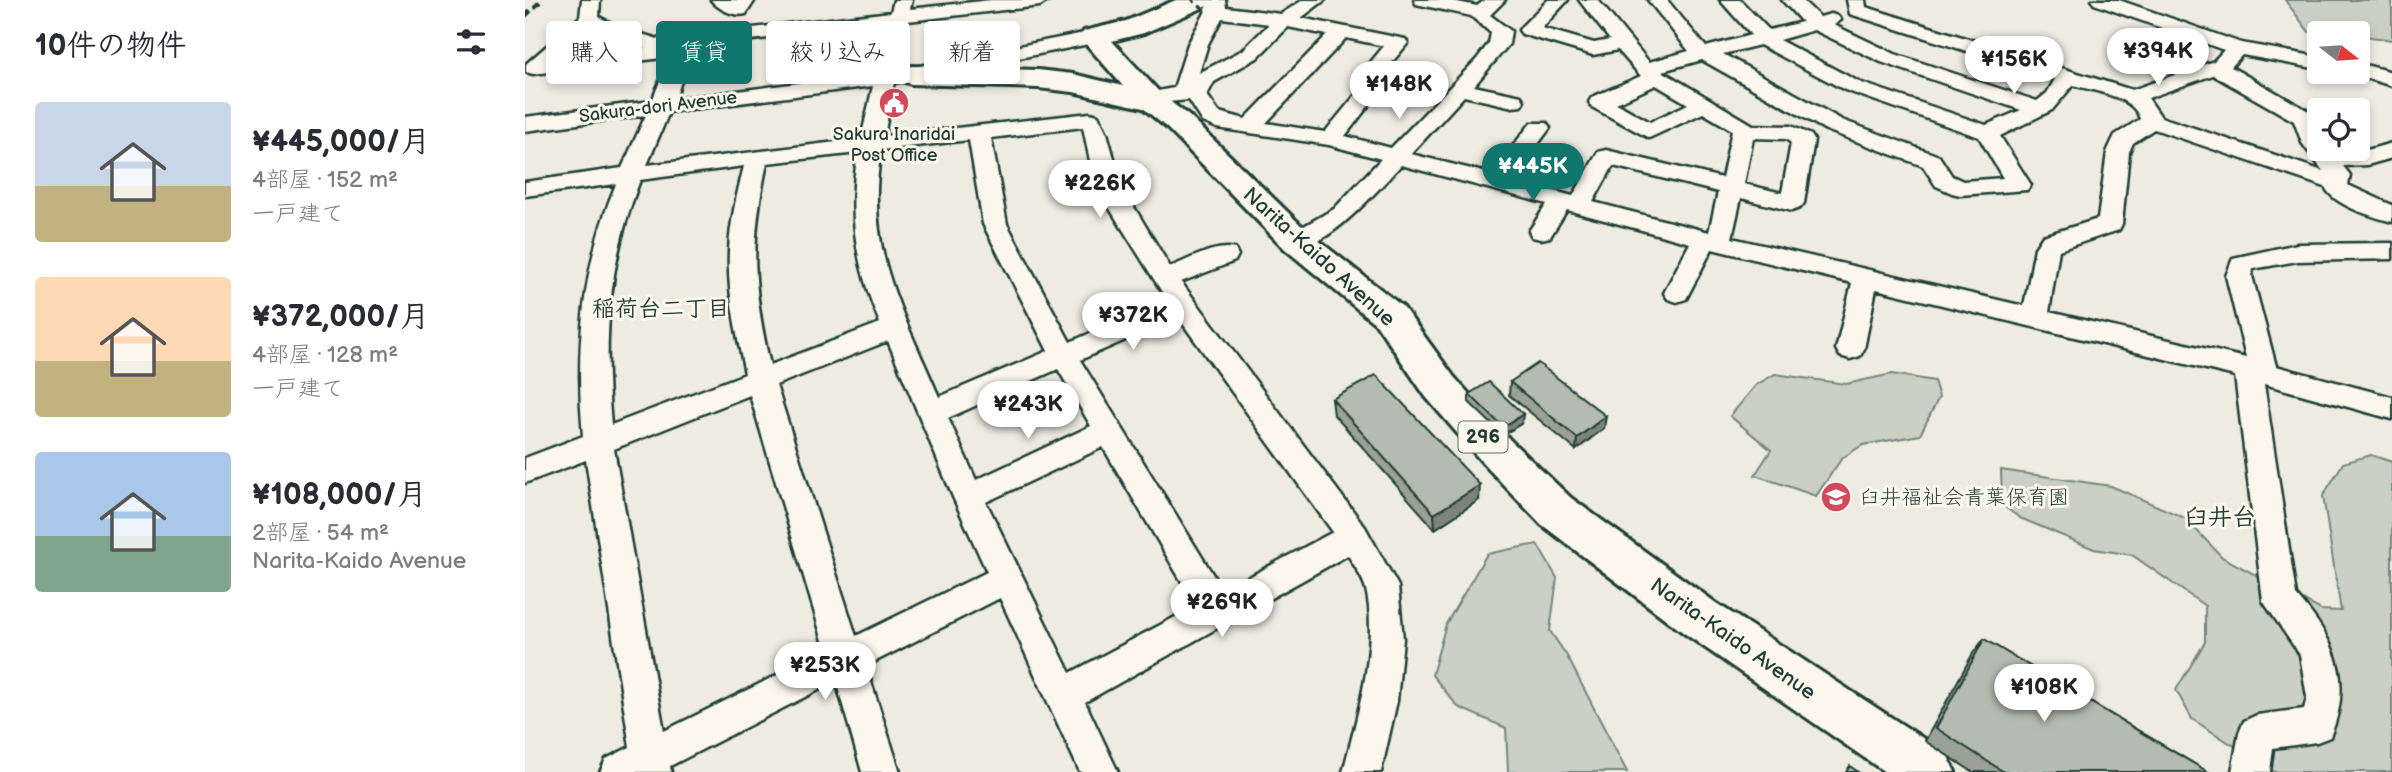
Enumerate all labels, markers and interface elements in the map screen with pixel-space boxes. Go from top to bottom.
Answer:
chip: 購入 [546,21,642,84]
chip: 賃貸 [656,21,752,84]
chip: 絞り込み [766,21,910,84]
chip: 新着 [924,21,1020,84]
north arrow [2307,21,2369,84]
map controls [2307,21,2370,161]
icon: filters [452,23,490,61]
text: 10件の物件 [35,28,186,64]
pin: ¥394K [2109,28,2207,88]
pin: ¥156K [1965,36,2063,96]
text: ¥394K [2123,37,2193,65]
text: ¥156K [1981,45,2047,73]
pin: ¥148K [1350,61,1448,121]
text: ¥148K [1366,70,1432,98]
public building icon: Sakura Inaridai Post Office [877,86,911,120]
street label: Sakura-dori Avenue [578,87,739,127]
button: locate [2307,98,2370,161]
text: ¥445,000/月 [252,124,430,160]
place label: Sakura Inaridai Post Office [833,124,955,166]
icon: home [91,130,175,214]
pin: ¥445K [1484,144,1582,203]
text: ¥445K [1498,152,1568,180]
pin: ¥226K [1051,160,1149,220]
text: 4部屋 · 152 m² [252,166,398,194]
text: ¥226K [1064,169,1136,197]
street label: Narita-Kaido Avenue [1238,182,1400,332]
text: 一戸建て [252,200,344,228]
pin: ¥372K [1084,292,1182,352]
district label: 稲荷台二丁目 [592,295,730,323]
text: ¥372,000/月 [252,299,430,335]
text: ¥372K [1098,301,1168,329]
icon: home [91,305,175,389]
text: 4部屋 · 128 m² [252,341,398,369]
text: 一戸建て [252,375,344,403]
pin: ¥243K [979,382,1077,441]
text: ¥243K [993,390,1063,418]
road number: 296 [1459,422,1507,452]
text: ¥108,000/月 [252,477,427,513]
icon: home [91,480,175,564]
school or university icon: 臼井福祉会青葉保育園 [1819,480,1853,514]
place label: 臼井福祉会青葉保育園 [1859,485,2069,510]
district label: 臼井台 [2184,503,2256,532]
text: 2部屋 · 54 m² [252,519,389,547]
text: Narita-Kaido Avenue [252,547,466,575]
street label: Narita-Kaido Avenue [1646,573,1820,705]
pin: ¥269K [1173,580,1271,639]
text: ¥269K [1187,588,1257,616]
pin: ¥253K [776,642,874,702]
text: ¥253K [790,651,860,679]
pin: ¥108K [1995,664,2093,724]
text: ¥108K [2010,673,2078,701]

